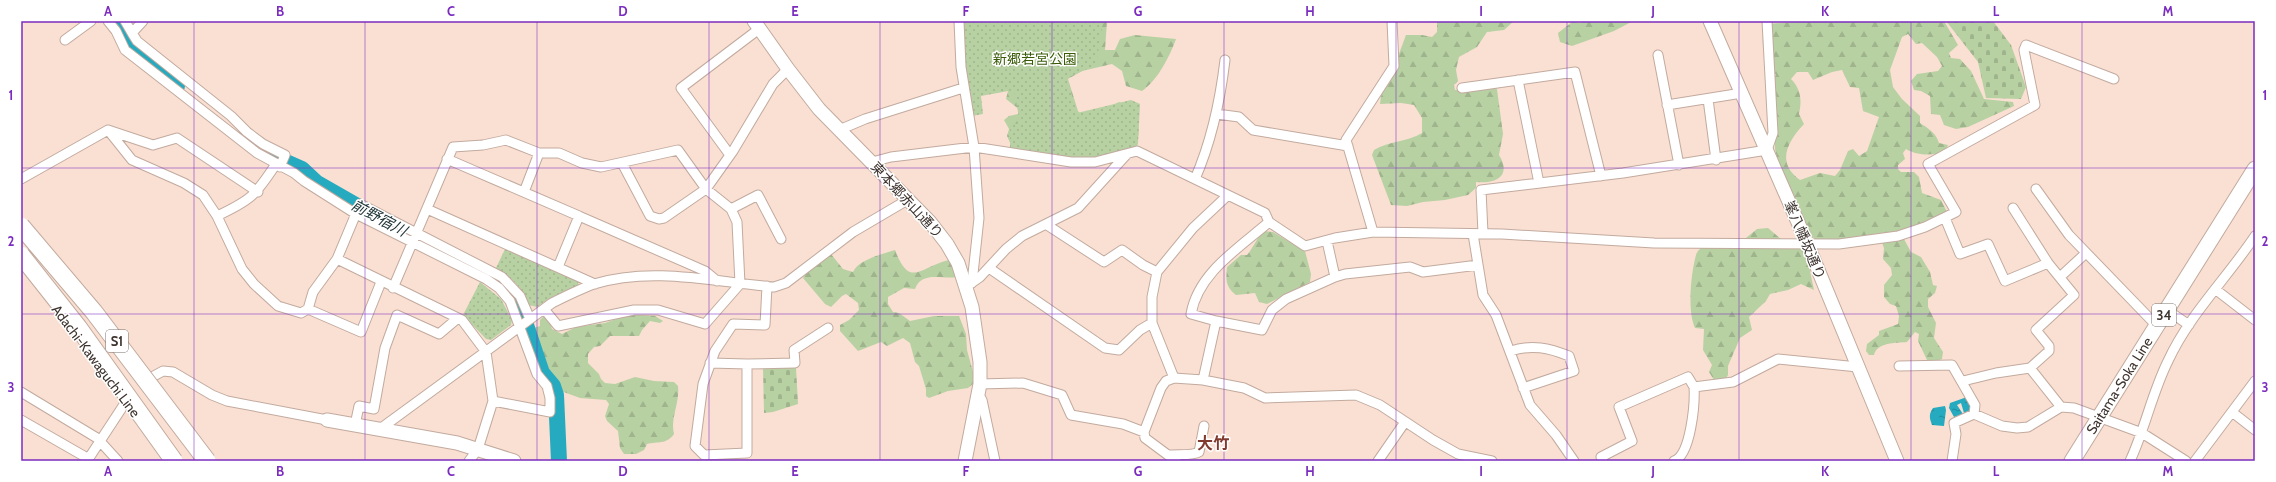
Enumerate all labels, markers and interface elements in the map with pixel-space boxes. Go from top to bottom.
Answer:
text: A [104,3,113,19]
text: B [276,3,284,19]
text: C [447,3,455,19]
text: D [618,3,628,19]
text: E [791,3,799,19]
text: F [963,3,970,19]
text: G [1134,3,1143,19]
text: H [1305,3,1315,19]
text: I [1479,3,1483,19]
text: J [1650,3,1655,19]
text: K [1821,3,1830,19]
text: L [1993,3,2000,19]
text: M [2163,3,2174,19]
park label: 新郷若宮公園 [993,50,1077,68]
text: 1 [9,87,13,103]
text: 1 [2263,87,2267,103]
street label: 東本郷赤山通り [867,158,947,242]
water label: 前野宿川 [348,196,411,241]
street label: 峯八幡坂通り [1780,198,1830,282]
text: 2 [8,233,15,249]
text: 2 [2262,233,2269,249]
street label: Adachi-Kawaguchi Line [48,301,144,421]
road number: 34 [2152,304,2176,326]
road number: S1 [106,330,128,352]
street label: Saitama-Soka Line [2082,334,2156,437]
text: 3 [7,379,15,395]
text: 3 [2261,379,2269,395]
district label: 大竹 [1197,434,1229,453]
text: A [104,463,113,479]
text: B [276,463,284,479]
text: C [447,463,455,479]
text: D [618,463,628,479]
text: E [791,463,799,479]
text: F [963,463,970,479]
text: G [1134,463,1143,479]
text: H [1305,463,1315,479]
text: I [1479,463,1483,479]
text: J [1650,463,1655,479]
text: K [1821,463,1830,479]
text: L [1993,463,2000,479]
text: M [2163,463,2174,479]

